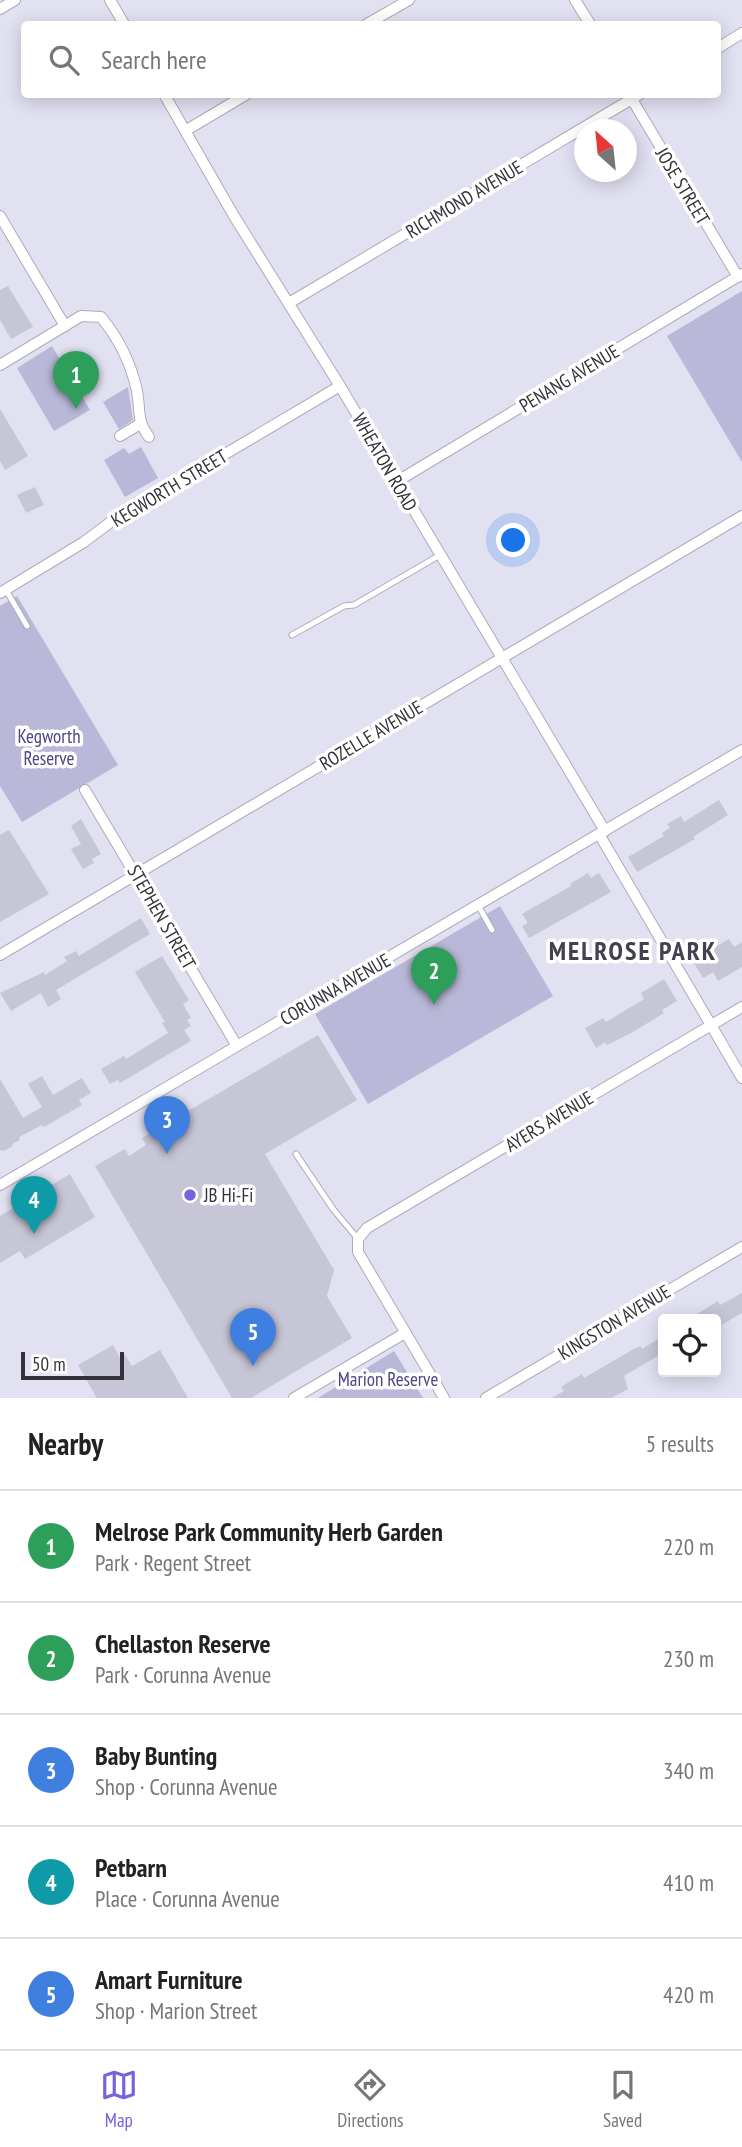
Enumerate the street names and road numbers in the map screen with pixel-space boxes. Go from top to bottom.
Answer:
street label: JOSE STREET [650,142,716,229]
street label: RICHMOND AVENUE [401,155,527,243]
street label: PENANG AVENUE [515,339,623,417]
street label: WHEATON ROAD [347,409,423,515]
street label: KEGWORTH STREET [107,444,232,532]
street label: ROZELLE AVENUE [315,695,427,775]
street label: STEPHEN STREET [122,861,202,974]
street label: CORUNNA AVENUE [276,948,394,1030]
street label: AYERS AVENUE [500,1085,598,1157]
street label: KINGSTON AVENUE [553,1279,675,1365]

